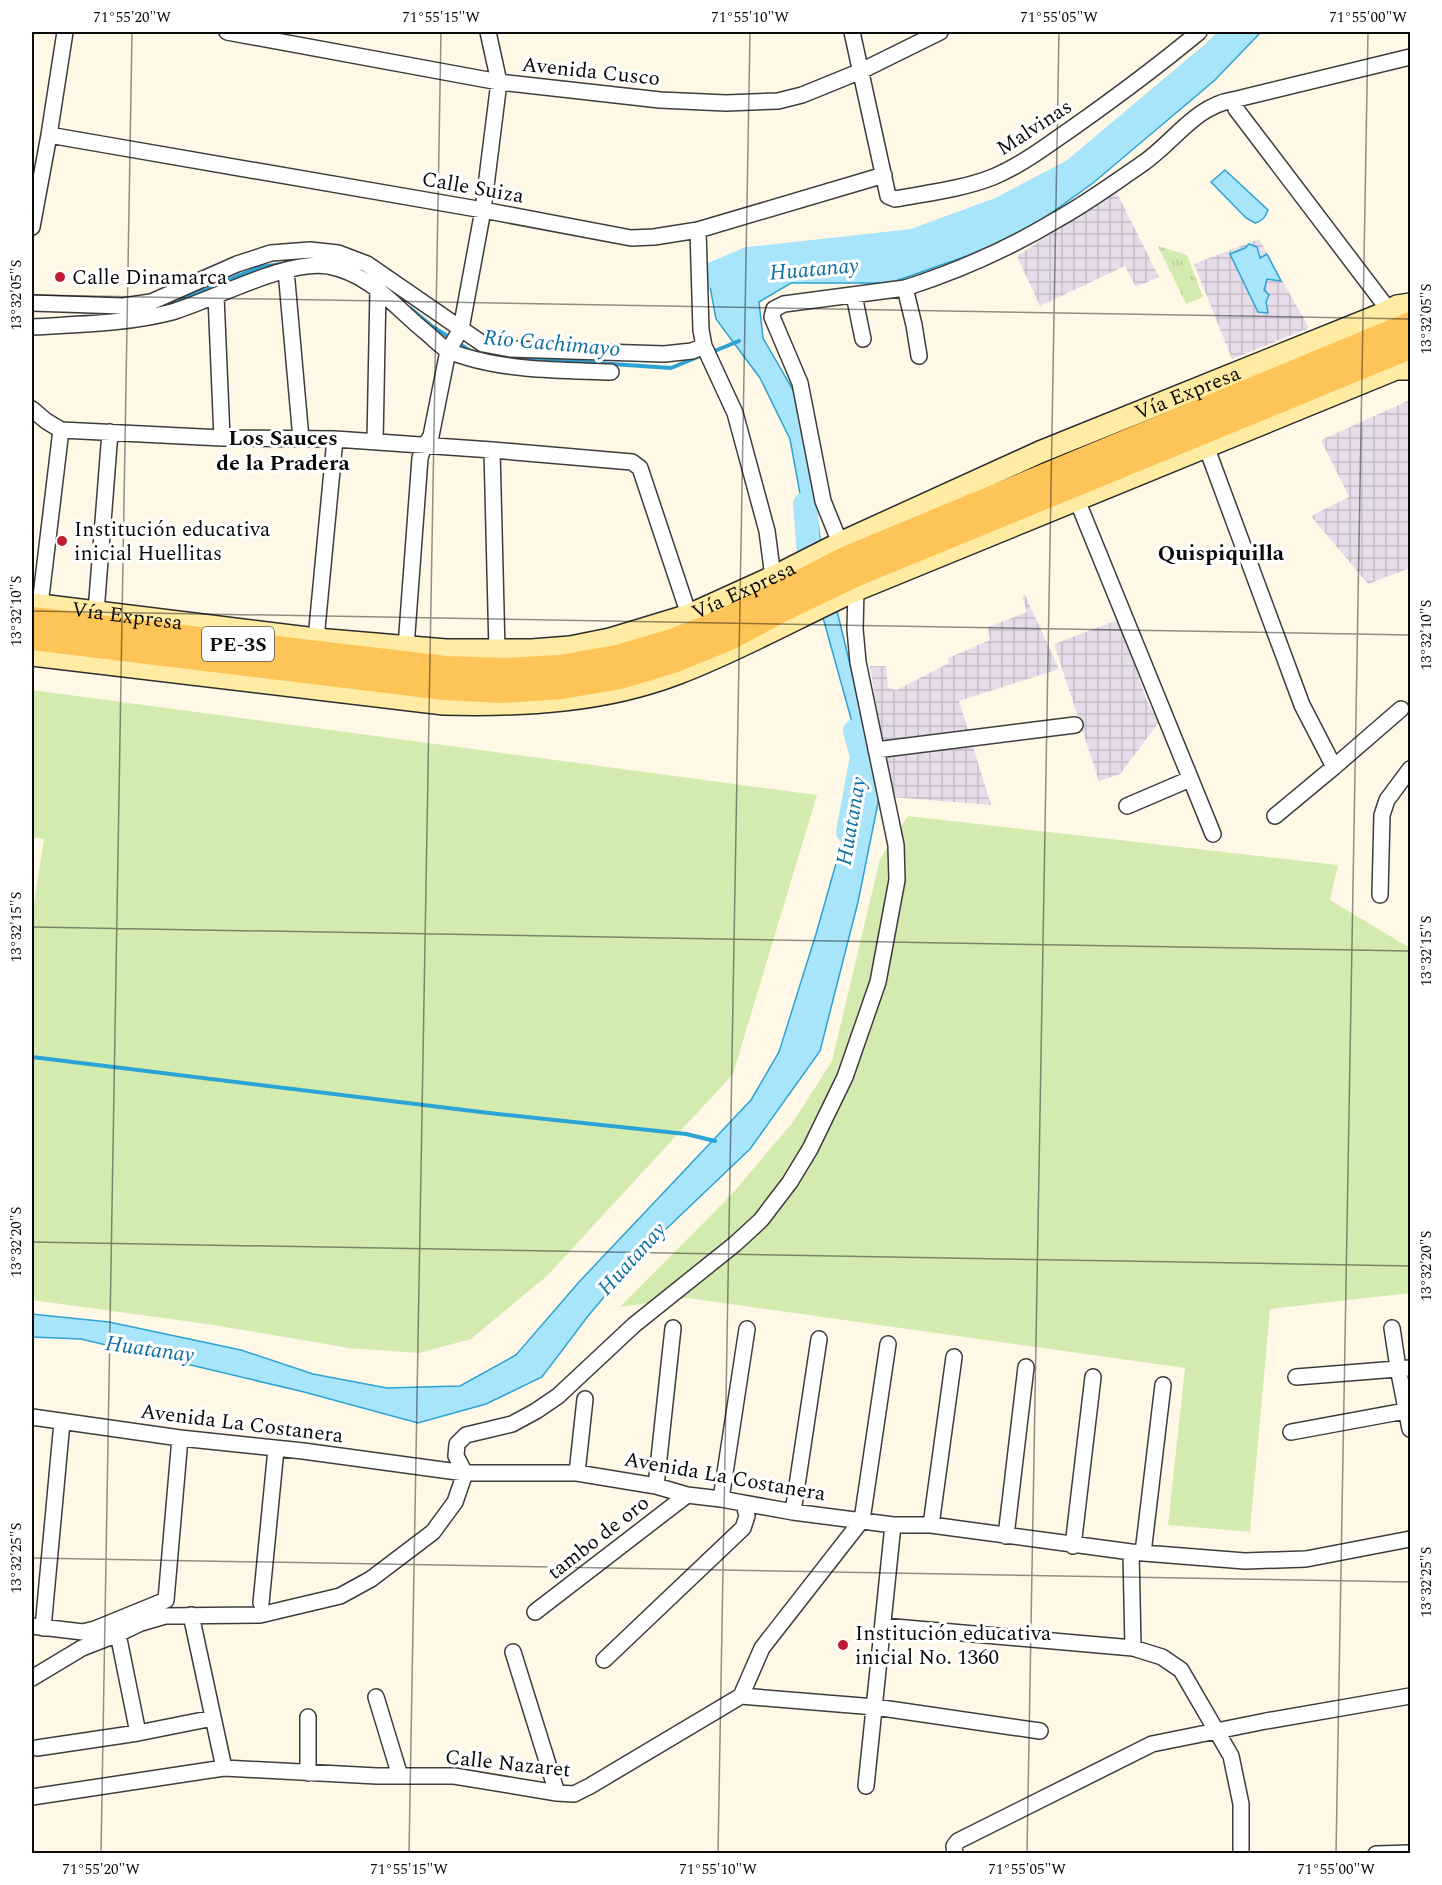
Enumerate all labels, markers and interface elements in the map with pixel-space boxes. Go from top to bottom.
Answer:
text: 71°55'20"W [93,6,171,29]
text: 71°55'15"W [402,6,480,29]
text: 71°55'10"W [711,6,789,29]
text: 71°55'05"W [1020,6,1098,29]
text: 71°55'00"W [1329,6,1407,29]
street label: Avenida Cusco [520,49,661,95]
street label: Malvinas [990,91,1079,164]
street label: Calle Suiza [419,163,527,213]
water label: Huatanay [768,249,860,290]
text: 13°32'05"S [5,259,28,330]
place label: Calle Dinamarca [72,262,228,294]
marker: Calle Dinamarca [53,270,67,284]
text: 13°32'05"S [1415,283,1438,354]
water label: Río Cachimayo [482,321,622,366]
street label: Vía Expresa [1130,358,1246,429]
district label: Los Sauces de la Pradera [216,422,350,480]
place label: Institución educativa inicial Huellitas [74,514,271,570]
marker: Institución educativa inicial Huellitas [55,534,69,548]
district label: Quispiquilla [1158,537,1285,570]
street label: Vía Expresa [687,553,802,629]
text: 13°32'10"S [5,575,28,646]
street label: Vía Expresa [70,594,185,640]
text: 13°32'10"S [1415,599,1438,670]
road number: PE-3S [202,627,274,661]
water label: Huatanay [827,774,876,868]
text: 13°32'15"S [5,891,28,962]
text: 13°32'15"S [1415,915,1438,986]
text: 13°32'20"S [5,1206,28,1277]
water label: Huatanay [590,1215,674,1303]
text: 13°32'20"S [1415,1230,1438,1301]
water label: Huatanay [103,1327,196,1372]
street label: Avenida La Costanera [139,1396,346,1452]
street label: Avenida La Costanera [621,1443,829,1511]
street label: tambo de oro [541,1488,657,1588]
text: 13°32'25"S [5,1522,28,1593]
text: 13°32'25"S [1415,1546,1438,1617]
place label: Institución educativa inicial No. 1360 [855,1618,1052,1674]
marker: Institución educativa inicial No. 1360 [836,1638,850,1652]
street label: Calle Nazaret [443,1741,572,1786]
text: 71°55'20"W [62,1858,140,1881]
text: 71°55'15"W [370,1858,448,1881]
text: 71°55'10"W [679,1858,757,1881]
text: 71°55'05"W [988,1858,1066,1881]
text: 71°55'00"W [1297,1858,1375,1881]

